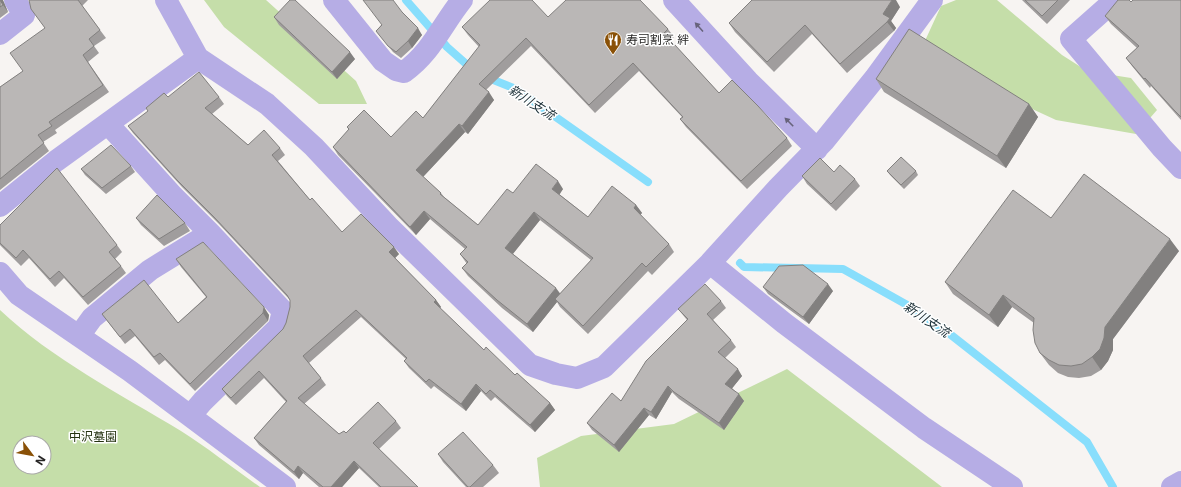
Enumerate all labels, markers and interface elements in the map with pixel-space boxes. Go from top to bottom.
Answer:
one-way arrow [695,22,704,33]
restaurant icon: 寿司割烹 絆 [603,30,623,55]
place label: 寿司割烹 絆 [626,32,689,47]
water label: 新川支流 [506,81,560,124]
one-way arrow [784,117,794,127]
water label: 新川支流 [901,298,955,341]
park label: 中沢墓園 [69,429,117,444]
north arrow [12,435,52,475]
text: N [32,453,49,468]

